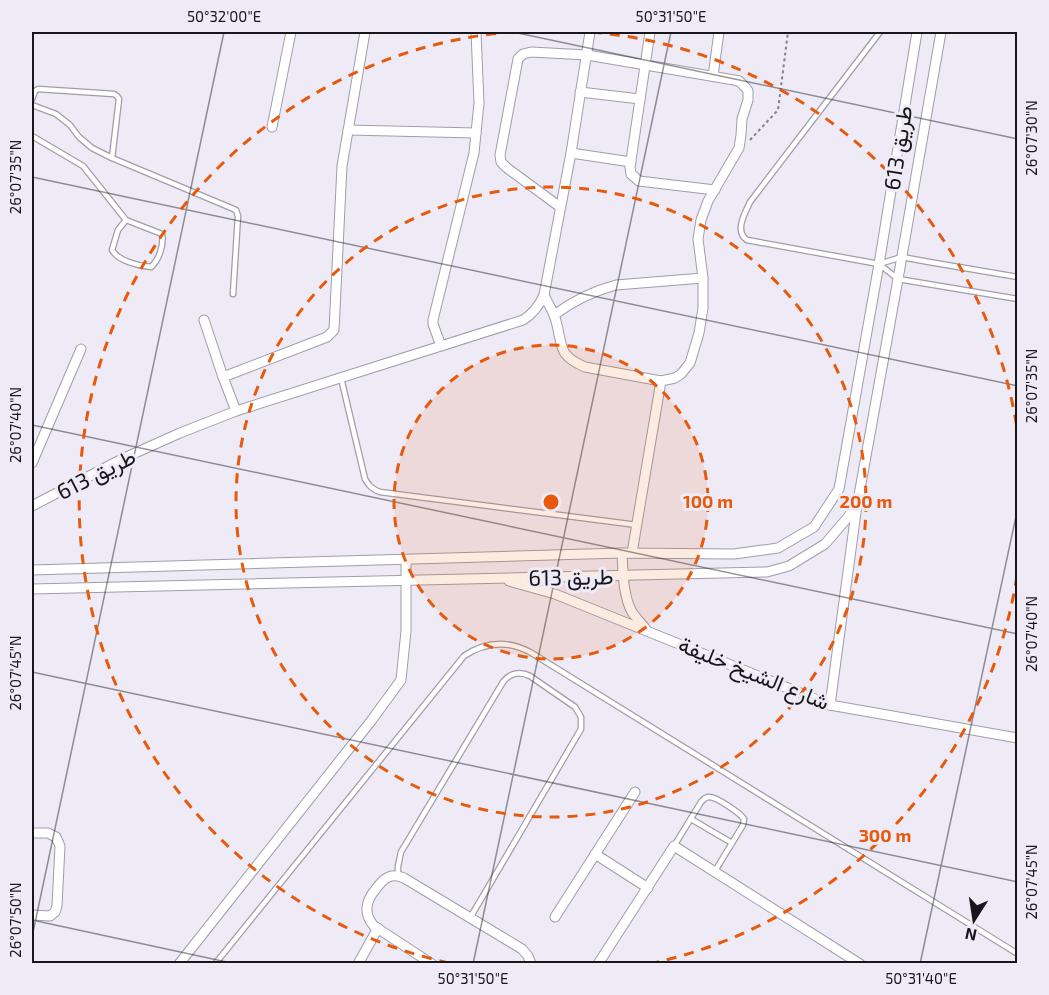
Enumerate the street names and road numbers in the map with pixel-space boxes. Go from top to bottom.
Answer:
street label: طريق 613 [878,104,918,192]
street label: طريق 613 [52,442,140,506]
street label: طريق 613 [528,562,614,592]
street label: شارع الشيخ خليفة [674,630,834,717]

